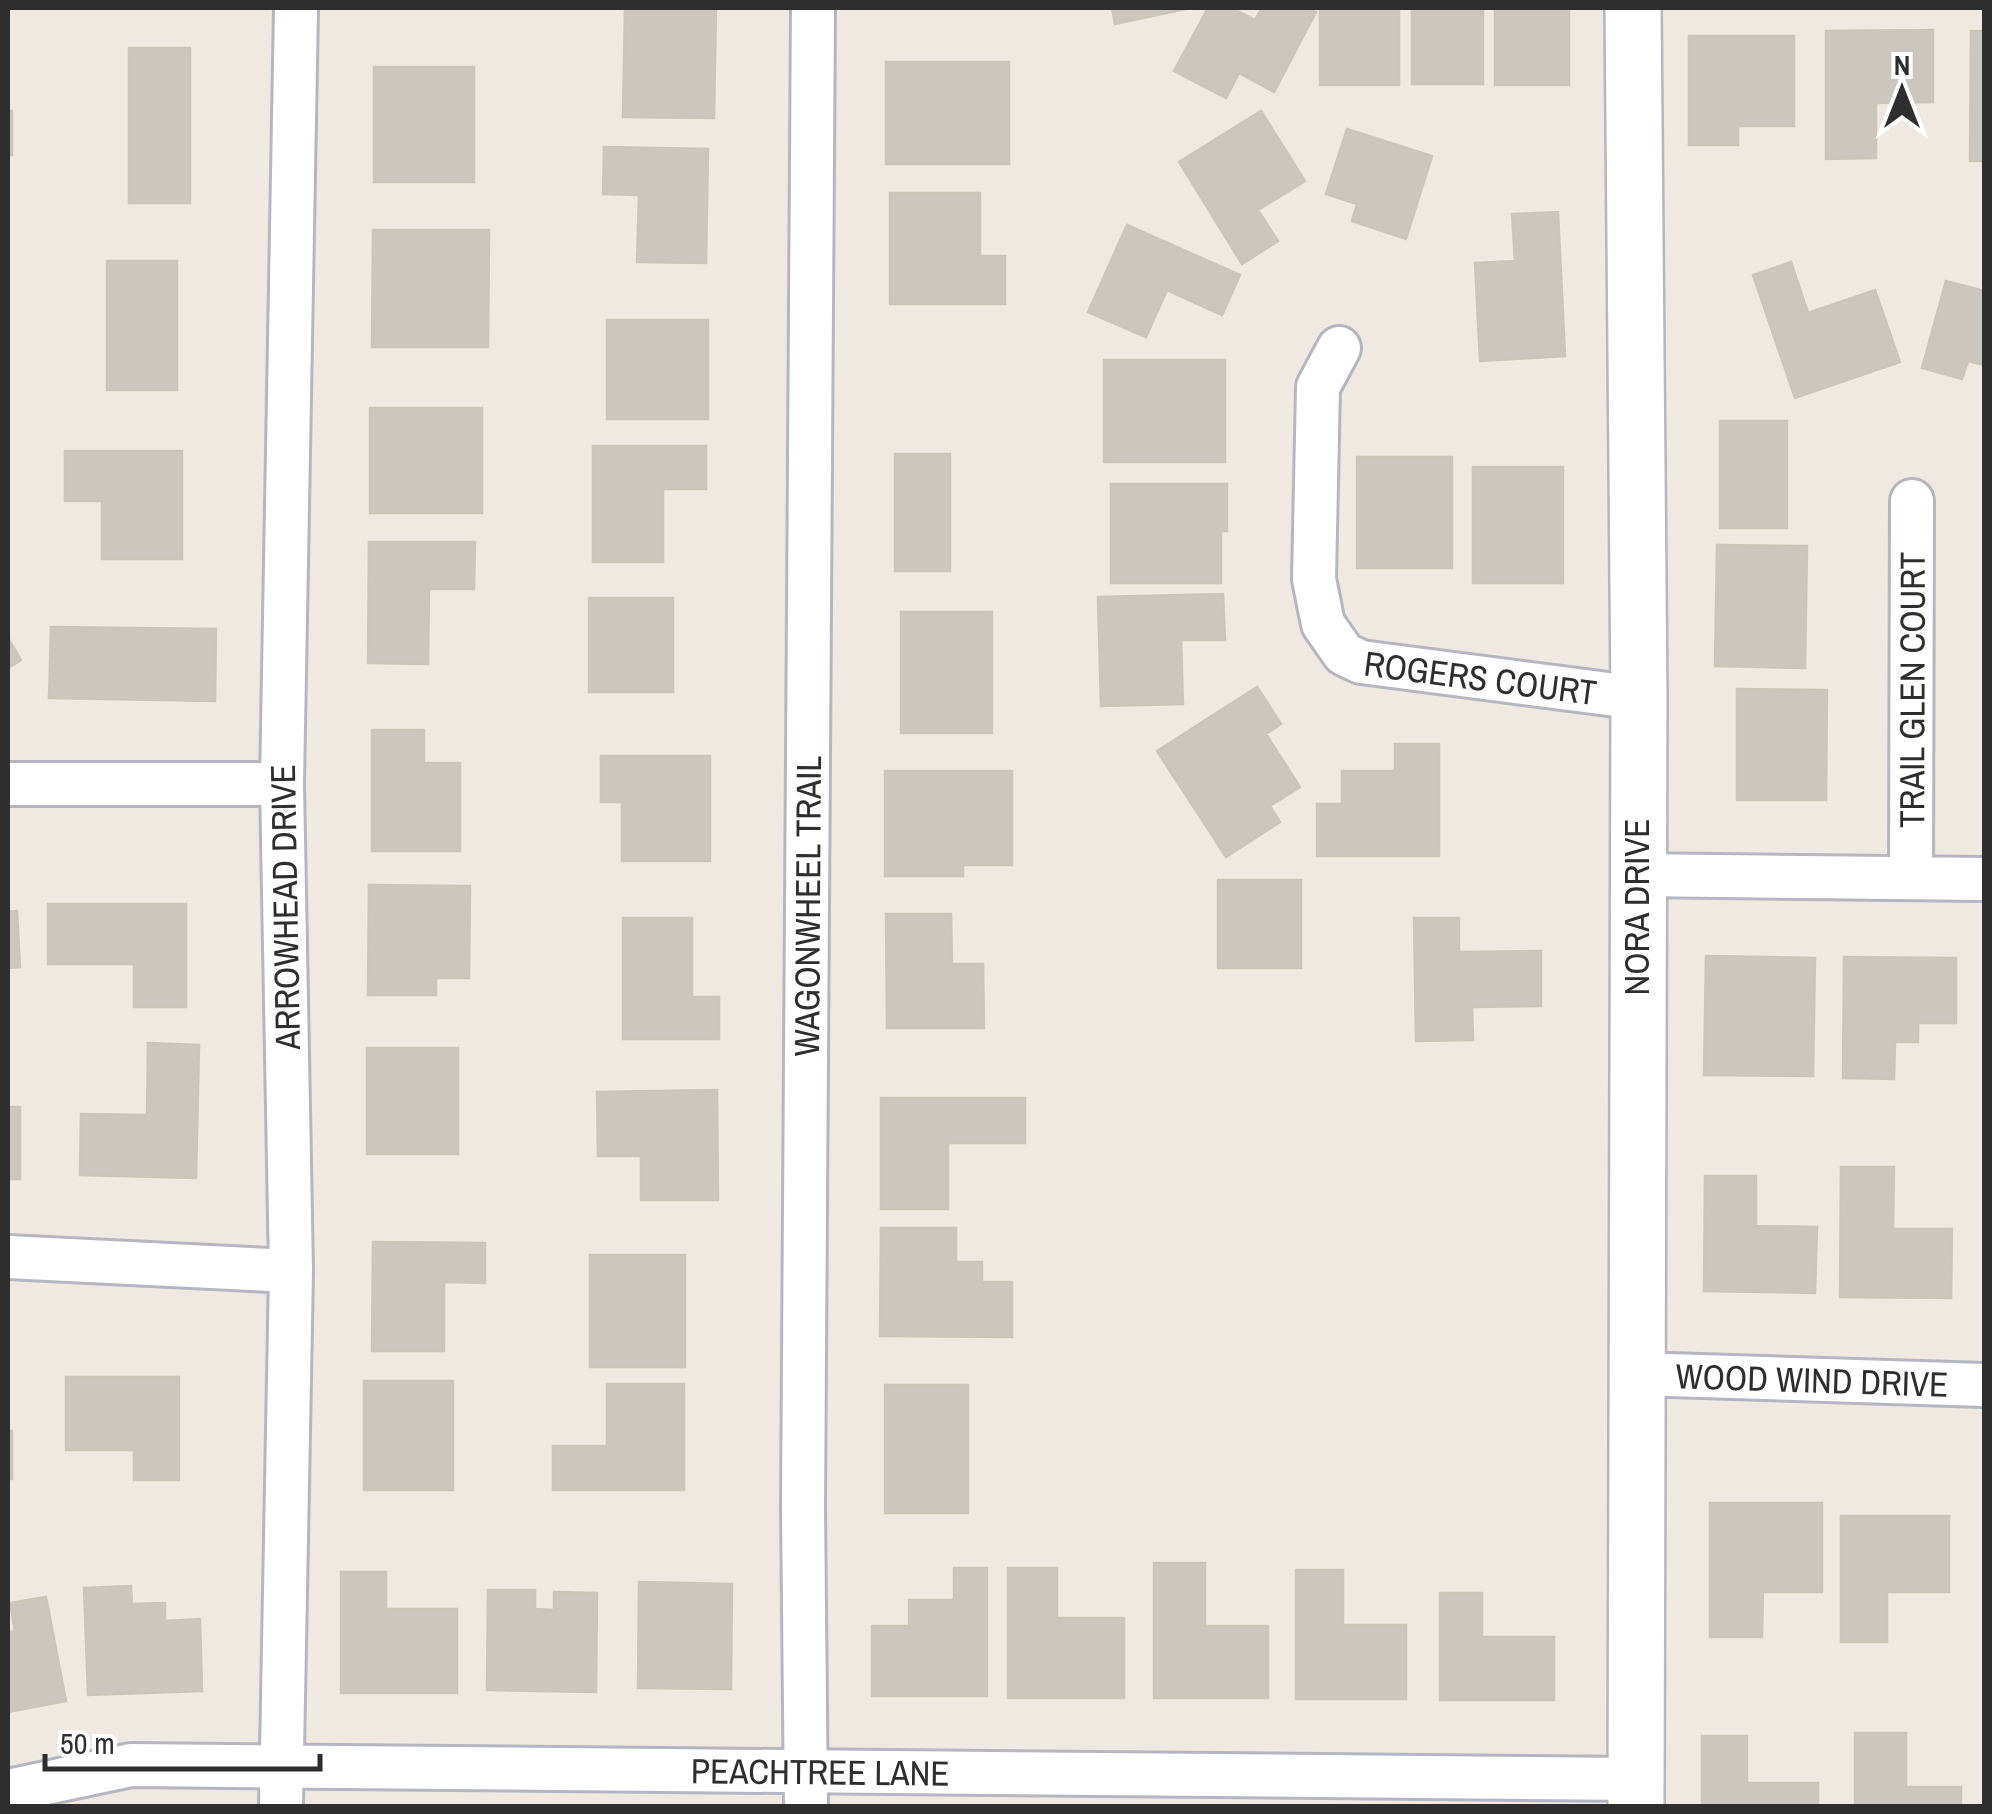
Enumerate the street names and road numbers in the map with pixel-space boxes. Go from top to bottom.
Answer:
street label: TRAIL GLEN COURT [1888,552,1935,828]
street label: ROGERS COURT [1361,639,1599,716]
street label: WAGONWHEEL TRAIL [783,756,832,1056]
street label: ARROWHEAD DRIVE [259,764,311,1051]
street label: NORA DRIVE [1613,818,1660,996]
street label: WOOD WIND DRIVE [1675,1352,1949,1407]
street label: PEACHTREE LANE [691,1747,950,1796]

